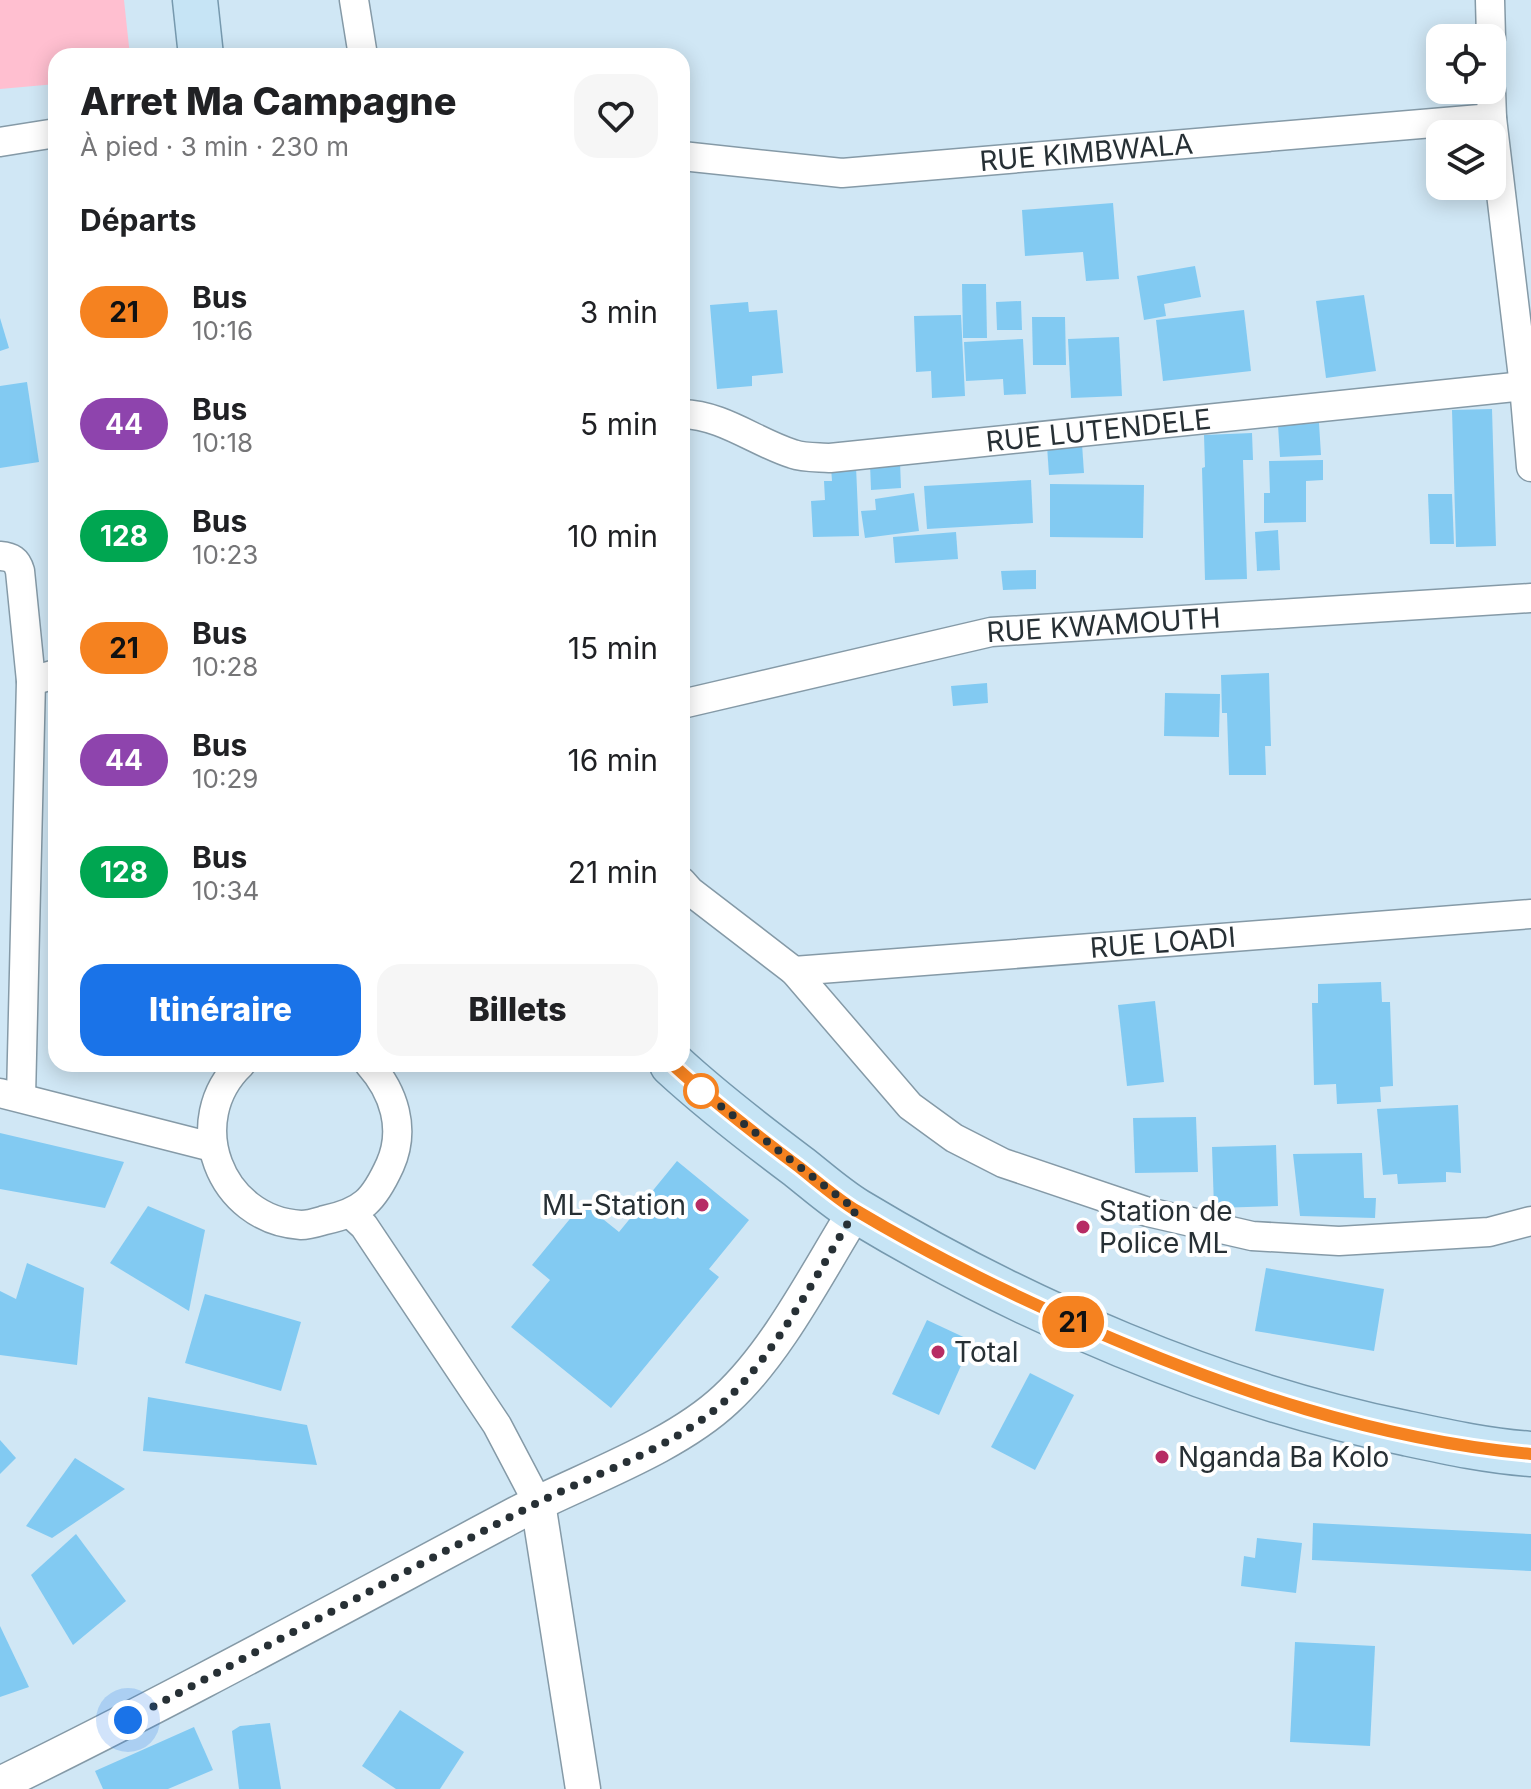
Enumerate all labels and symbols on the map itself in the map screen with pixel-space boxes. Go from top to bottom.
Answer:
street label: RUE KIMBWALA [978,126,1194,178]
street label: RUE LUTENDELE [984,402,1213,459]
street label: RUE KWAMOUTH [986,601,1221,649]
street label: RUE LOADI [1089,920,1237,965]
unlabelled marker [684,1074,718,1108]
place label: ML-Station [542,1188,686,1222]
place label: Station de Police ML [1099,1194,1233,1260]
marker: ML-Station [693,1196,711,1214]
marker: Station de Police ML [1074,1218,1092,1236]
line badge: 21 [1037,1296,1109,1348]
place label: Total [954,1335,1018,1369]
marker: Total [929,1343,947,1361]
place label: Nganda Ba Kolo [1178,1440,1389,1474]
marker: Nganda Ba Kolo [1153,1448,1171,1466]
your location [108,1700,148,1740]

